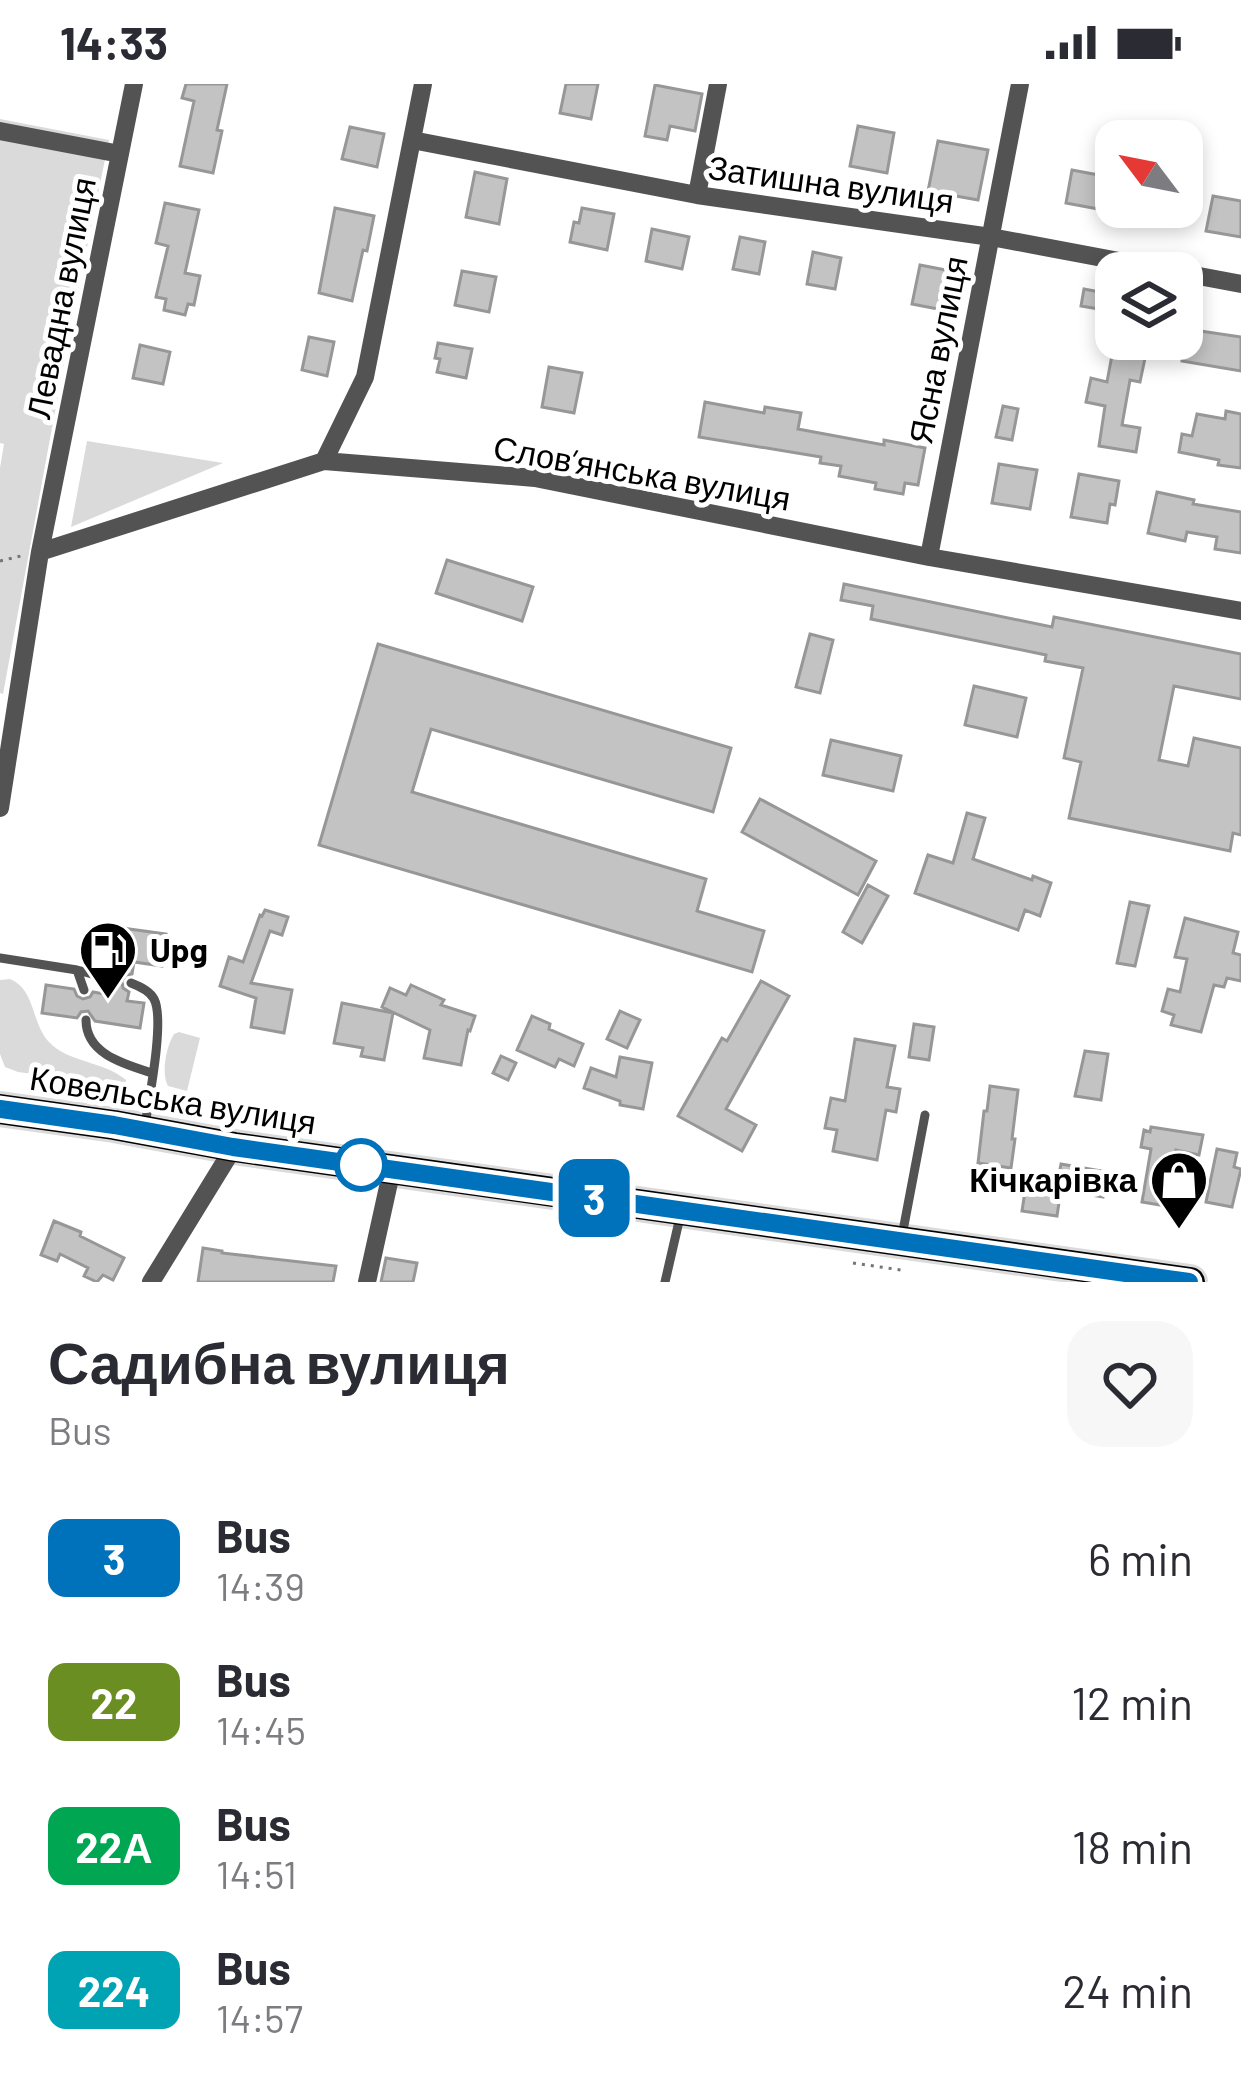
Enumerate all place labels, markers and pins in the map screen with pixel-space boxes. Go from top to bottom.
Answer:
fuel station icon: Upg [77,919,139,1001]
place label: Upg [150,929,208,969]
unlabelled marker [336,1140,386,1190]
shop icon: Кічкарівка [1148,1149,1210,1231]
place label: Кічкарівка [969,1159,1138,1199]

